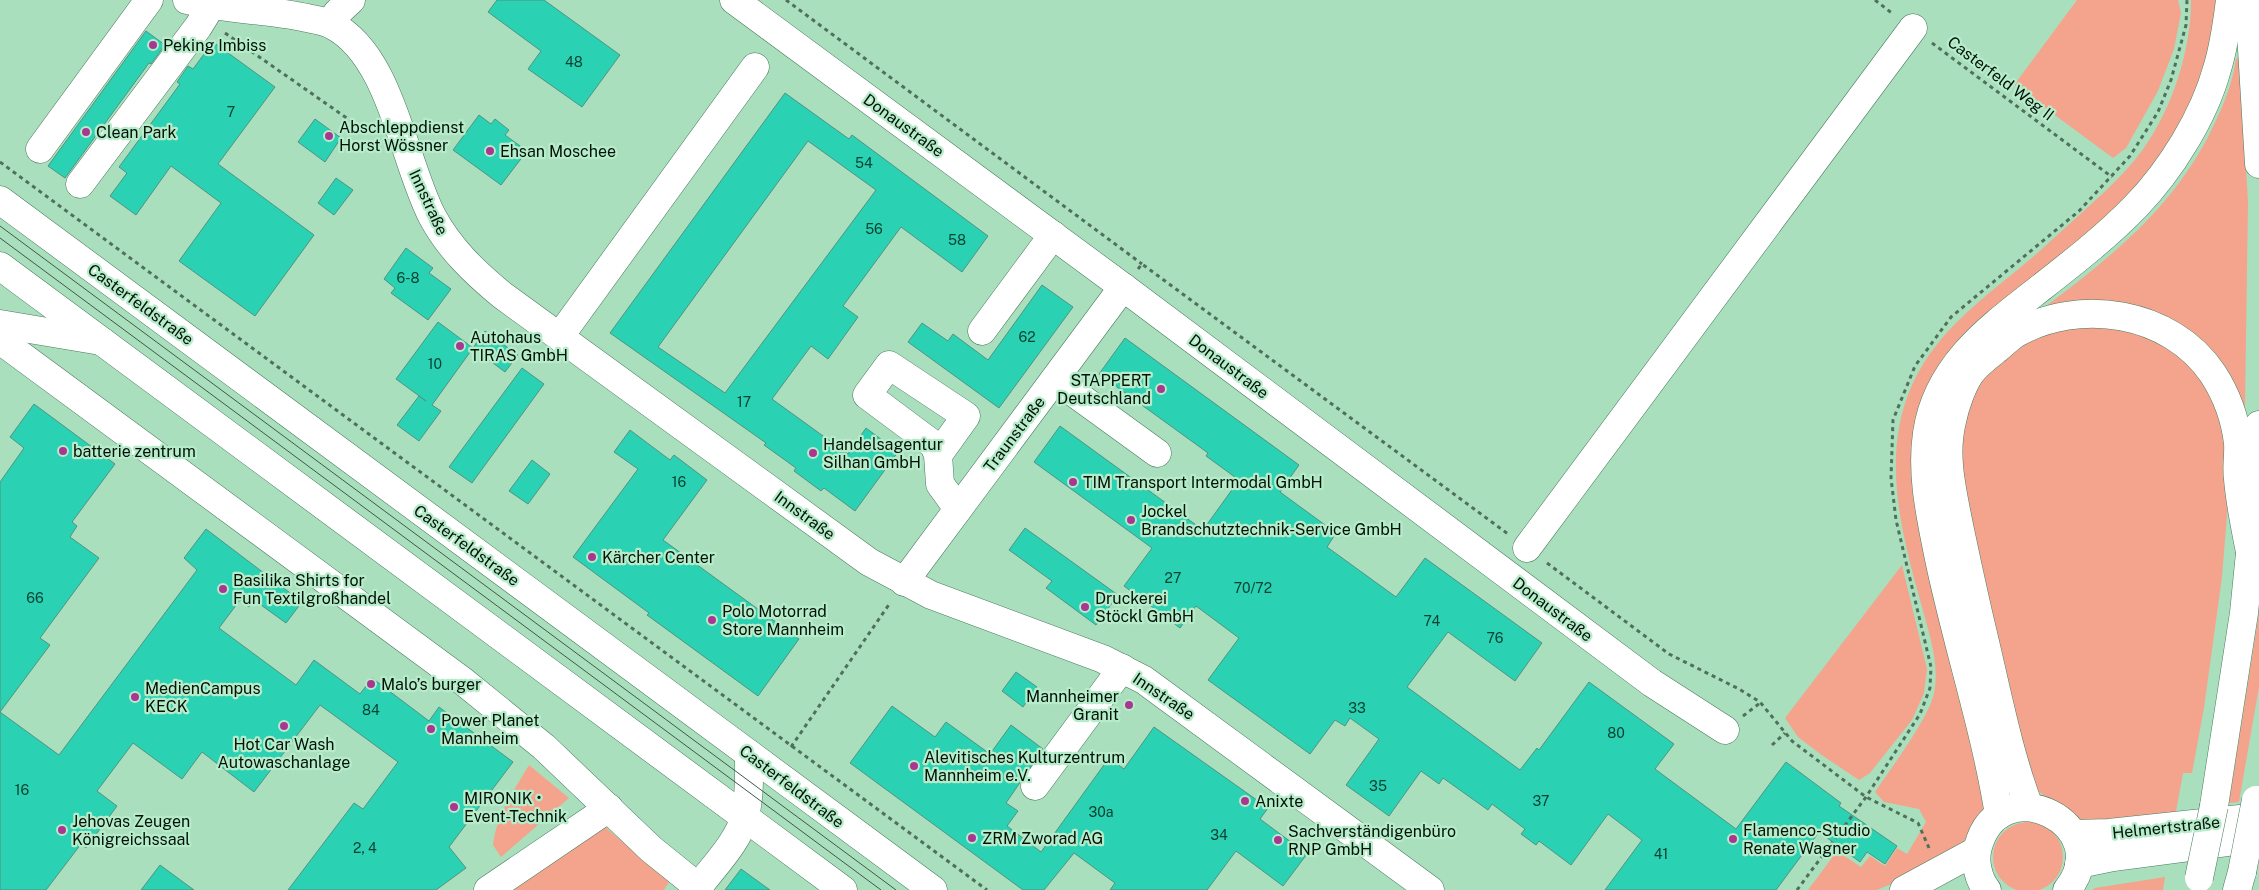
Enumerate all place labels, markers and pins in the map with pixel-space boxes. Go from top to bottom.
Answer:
place label: Peking Imbiss [163,36,266,55]
marker: Peking Imbiss [147,39,159,51]
place label: Abschleppdienst Horst Wössner [339,118,464,155]
place label: Clean Park [96,123,177,142]
marker: Clean Park [80,126,92,138]
marker: Abschleppdienst Horst Wössner [323,130,335,142]
place label: Ehsan Moschee [500,142,616,161]
marker: Ehsan Moschee [484,145,496,157]
place label: Autohaus TIRAS GmbH [470,328,568,365]
marker: Autohaus TIRAS GmbH [454,340,466,352]
place label: STAPPERT Deutschland [1057,371,1151,408]
marker: STAPPERT Deutschland [1155,383,1167,395]
place label: Handelsagentur Silhan GmbH [823,435,943,472]
place label: batterie zentrum [73,442,196,461]
marker: batterie zentrum [57,445,69,457]
marker: Handelsagentur Silhan GmbH [807,447,819,459]
place label: TIM Transport Intermodal GmbH [1083,473,1323,492]
marker: TIM Transport Intermodal GmbH [1067,476,1079,488]
place label: Jockel Brandschutztechnik-Service GmbH [1141,502,1402,539]
marker: Jockel Brandschutztechnik-Service GmbH [1125,514,1137,526]
place label: Kärcher Center [602,548,715,567]
marker: Kärcher Center [586,551,598,563]
place label: Basilika Shirts for Fun Textilgroßhandel [233,571,391,608]
marker: Basilika Shirts for Fun Textilgroßhandel [217,583,229,595]
place label: Druckerei Stöckl GmbH [1095,589,1194,626]
marker: Druckerei Stöckl GmbH [1079,601,1091,613]
place label: Polo Motorrad Store Mannheim [722,602,844,639]
marker: Polo Motorrad Store Mannheim [706,614,718,626]
place label: Malo’s burger [381,675,481,694]
marker: Malo’s burger [365,678,377,690]
place label: MedienCampus KECK [145,679,261,716]
place label: Mannheimer Granit [1026,687,1119,724]
marker: MedienCampus KECK [129,691,141,703]
marker: Mannheimer Granit [1123,699,1135,711]
place label: Power Planet Mannheim [441,711,539,748]
marker: Hot Car Wash Autowaschanlage [278,720,290,732]
marker: Power Planet Mannheim [425,723,437,735]
place label: Hot Car Wash Autowaschanlage [218,735,350,772]
place label: Alevitisches Kulturzentrum Mannheim e.V. [924,748,1125,785]
marker: Alevitisches Kulturzentrum Mannheim e.V. [908,760,920,772]
place label: MIRONIK • Event-Technik [464,789,567,826]
place label: Anixte [1255,792,1303,811]
marker: Anixte [1239,795,1251,807]
marker: MIRONIK • Event-Technik [448,801,460,813]
place label: Jehovas Zeugen Königreichssaal [72,812,190,849]
place label: Flamenco-Studio Renate Wagner [1743,821,1870,858]
place label: Sachverständigenbüro RNP GmbH [1288,822,1456,859]
marker: Jehovas Zeugen Königreichssaal [56,824,68,836]
place label: ZRM Zworad AG [982,829,1103,848]
marker: ZRM Zworad AG [966,832,978,844]
marker: Flamenco-Studio Renate Wagner [1727,833,1739,845]
marker: Sachverständigenbüro RNP GmbH [1272,834,1284,846]

